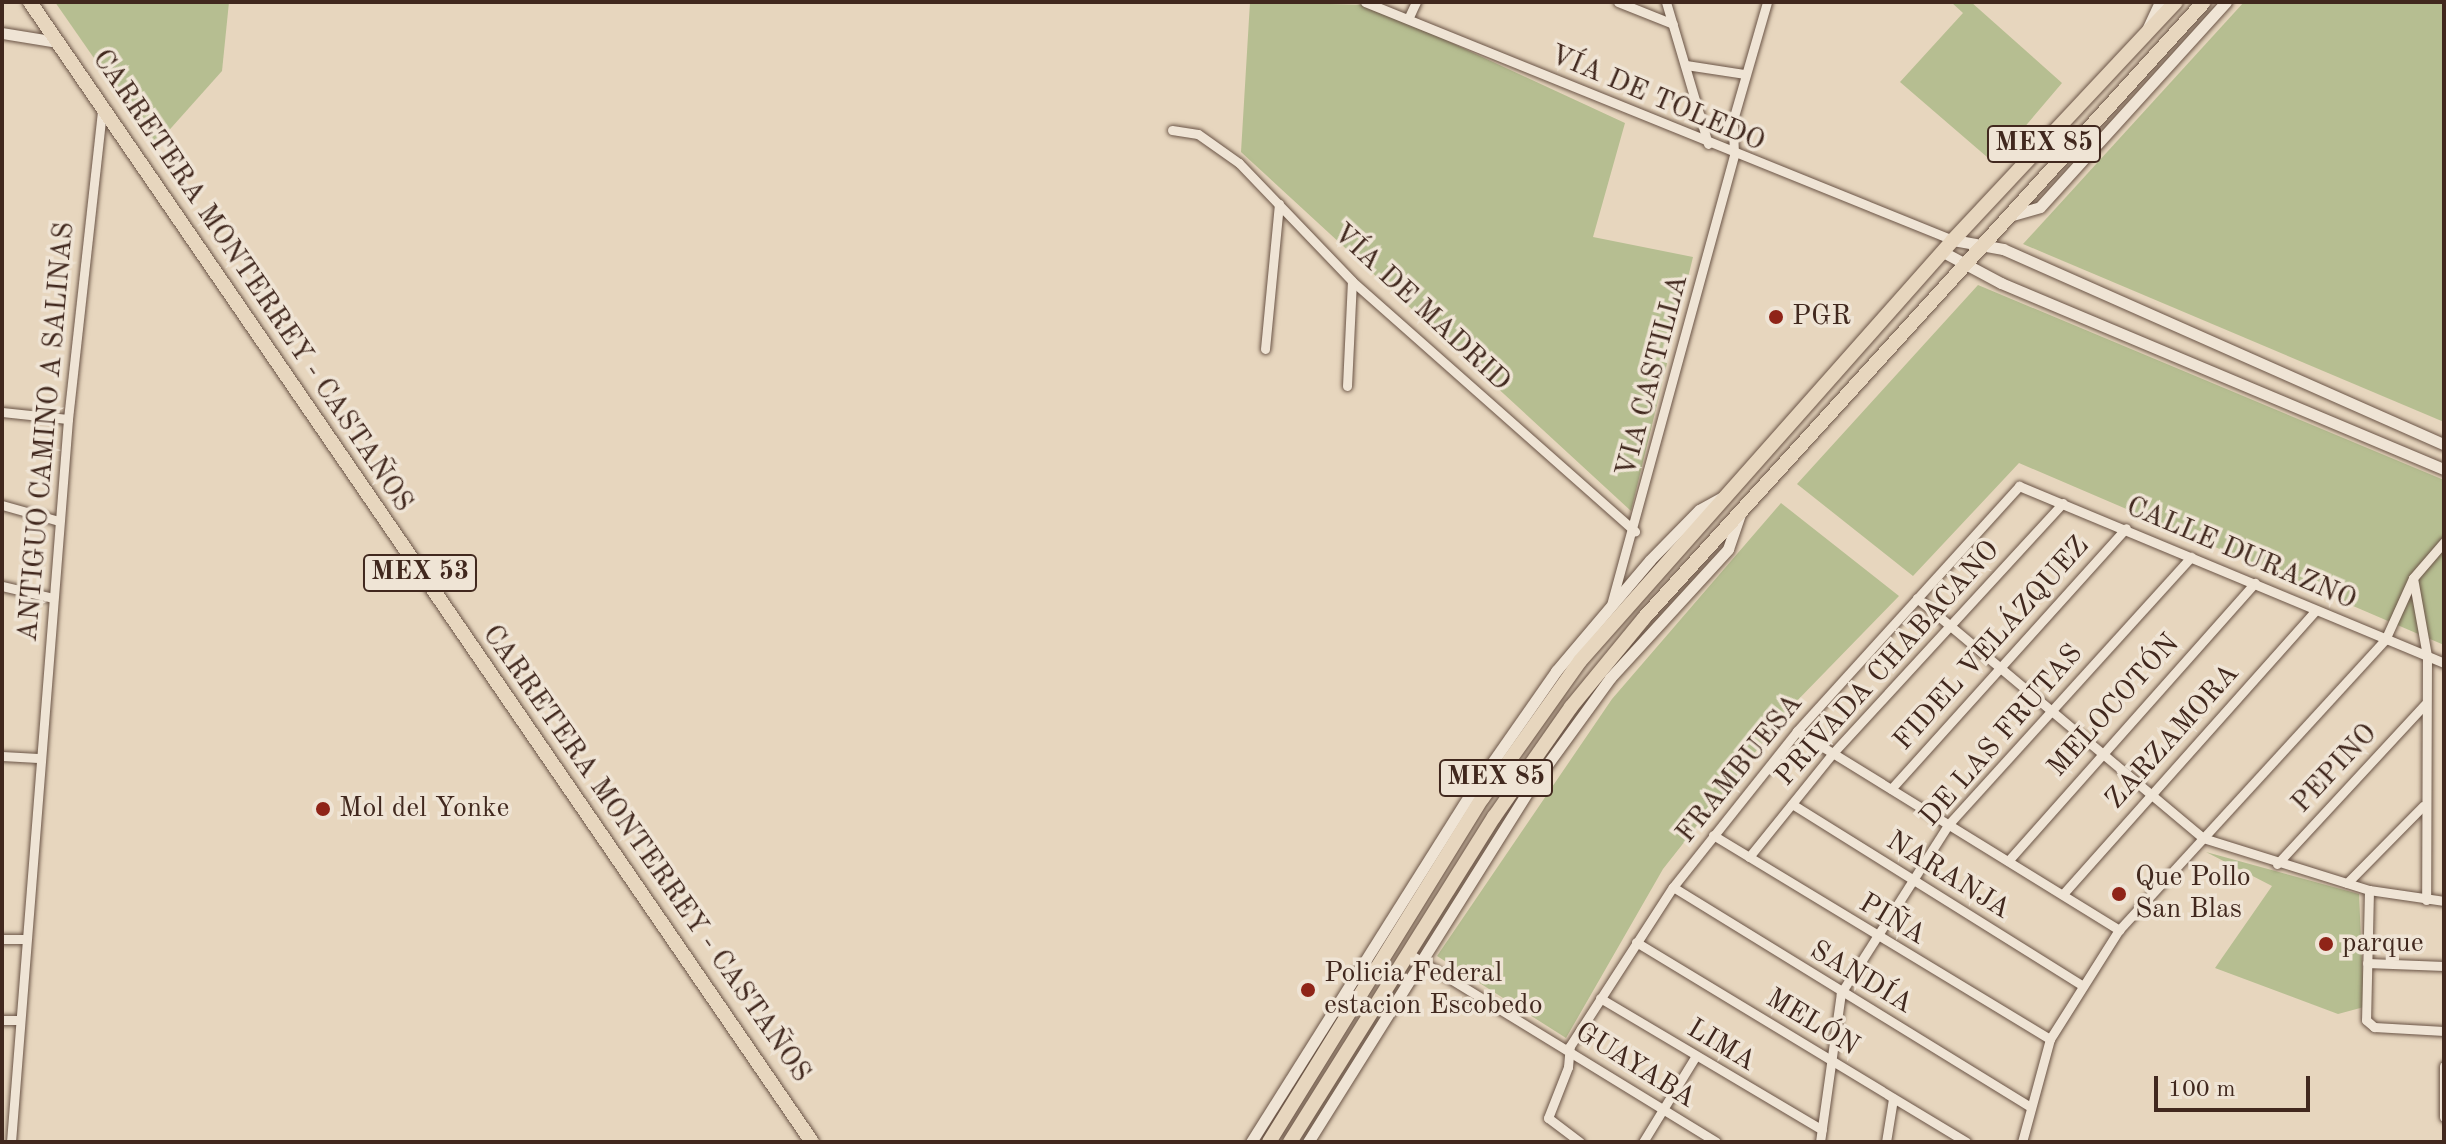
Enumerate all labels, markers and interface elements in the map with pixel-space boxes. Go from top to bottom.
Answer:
street label: VÍA DE TOLEDO [1545,39,1769,159]
street label: CARRETERA MONTERREY - CASTAÑOS [84,44,420,518]
road number: MEX 85 [1986,122,2102,166]
street label: VÍA DE MADRID [1325,217,1517,399]
street label: ANTIGUO CAMINO A SALINAS [12,221,82,643]
street label: VIA CASTILLA [1610,271,1696,481]
place label: PGR [1792,300,1851,334]
marker: PGR [1767,308,1785,326]
street label: CALLE DURAZNO [2121,490,2361,618]
street label: FIDEL VELÁZQUEZ [1887,530,2097,758]
street label: PRIVADA CHABACANO [1769,534,2007,794]
road number: MEX 53 [362,551,478,595]
street label: CARRETERA MONTERREY - CASTAÑOS [474,619,818,1089]
street label: MELOCOTÓN [2041,628,2187,784]
street label: DE LAS FRUTAS [1914,638,2090,834]
street label: ZARZAMORA [2099,657,2247,817]
street label: FRAMBUESA [1670,688,1810,850]
street label: PEPINO [2285,717,2385,821]
road number: MEX 85 [1438,756,1554,800]
place label: Mol del Yonke [339,792,509,826]
marker: Mol del Yonke [314,800,332,818]
street label: NARANJA [1880,825,2016,927]
place label: Que Pollo San Blas [2135,861,2251,927]
marker: Que Pollo San Blas [2110,885,2128,903]
street label: PIÑA [1852,887,1932,953]
place label: parque [2342,927,2424,961]
street label: SANDÍA [1804,934,1918,1022]
marker: parque [2317,935,2335,953]
place label: Policia Federal estacion Escobedo [1324,957,1543,1023]
marker: Policia Federal estacion Escobedo [1299,981,1317,999]
street label: MELÓN [1759,982,1865,1064]
street label: LIMA [1680,1012,1762,1080]
street label: GUAYABA [1569,1016,1701,1116]
scale bar [2158,1060,2314,1110]
text: 100 m [2168,1078,2236,1102]

